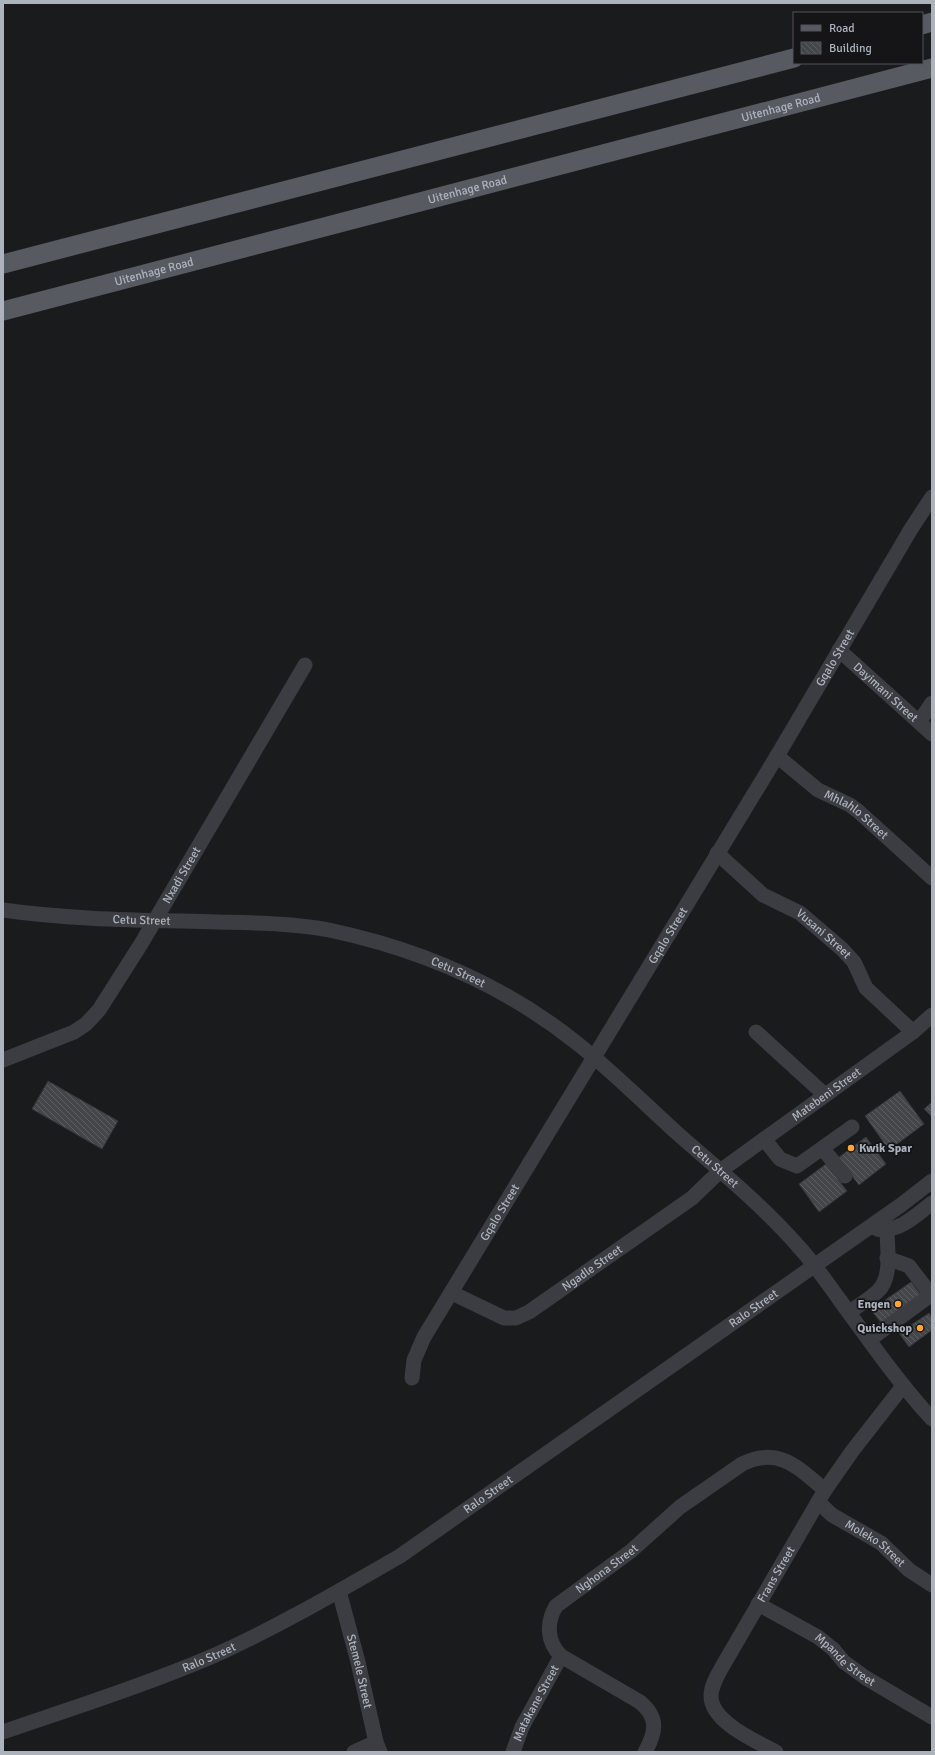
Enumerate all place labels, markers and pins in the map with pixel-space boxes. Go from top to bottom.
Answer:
place label: Kwik Spar [859,1141,912,1156]
marker: Kwik Spar [846,1143,856,1153]
place label: Engen [858,1297,890,1312]
marker: Engen [893,1299,903,1309]
place label: Quickshop [857,1321,913,1336]
marker: Quickshop [915,1323,925,1333]

